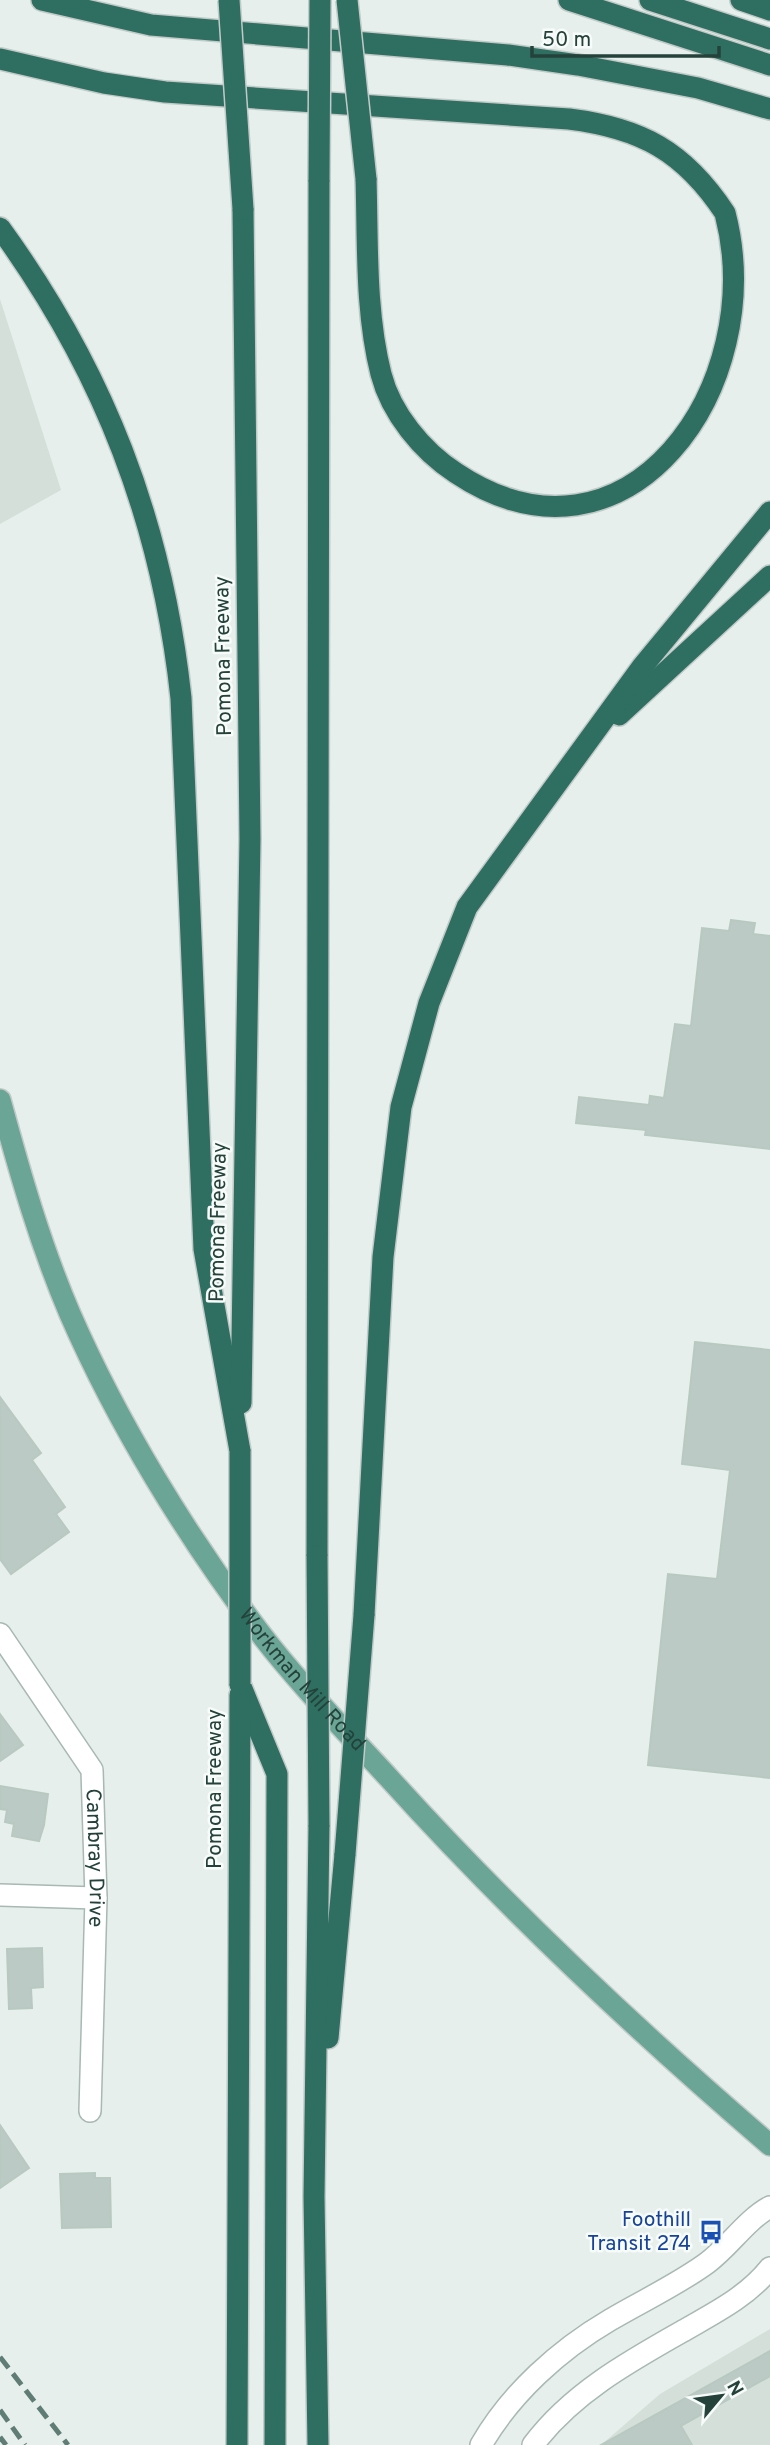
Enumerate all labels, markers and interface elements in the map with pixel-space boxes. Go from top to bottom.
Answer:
scale bar [532,14,719,58]
text: 50 m [542,27,591,54]
street label: Pomona Freeway [209,576,239,736]
street label: Pomona Freeway [204,1142,234,1302]
street label: Workman Mill Road [232,1603,371,1757]
street label: Pomona Freeway [202,1709,229,1869]
street label: Cambray Drive [79,1788,110,1928]
place label: Foothill Transit 274 [587,2207,691,2258]
bus stop icon: Foothill Transit 274 [697,2218,725,2246]
north arrow [686,2361,756,2431]
text: N [720,2377,748,2401]

